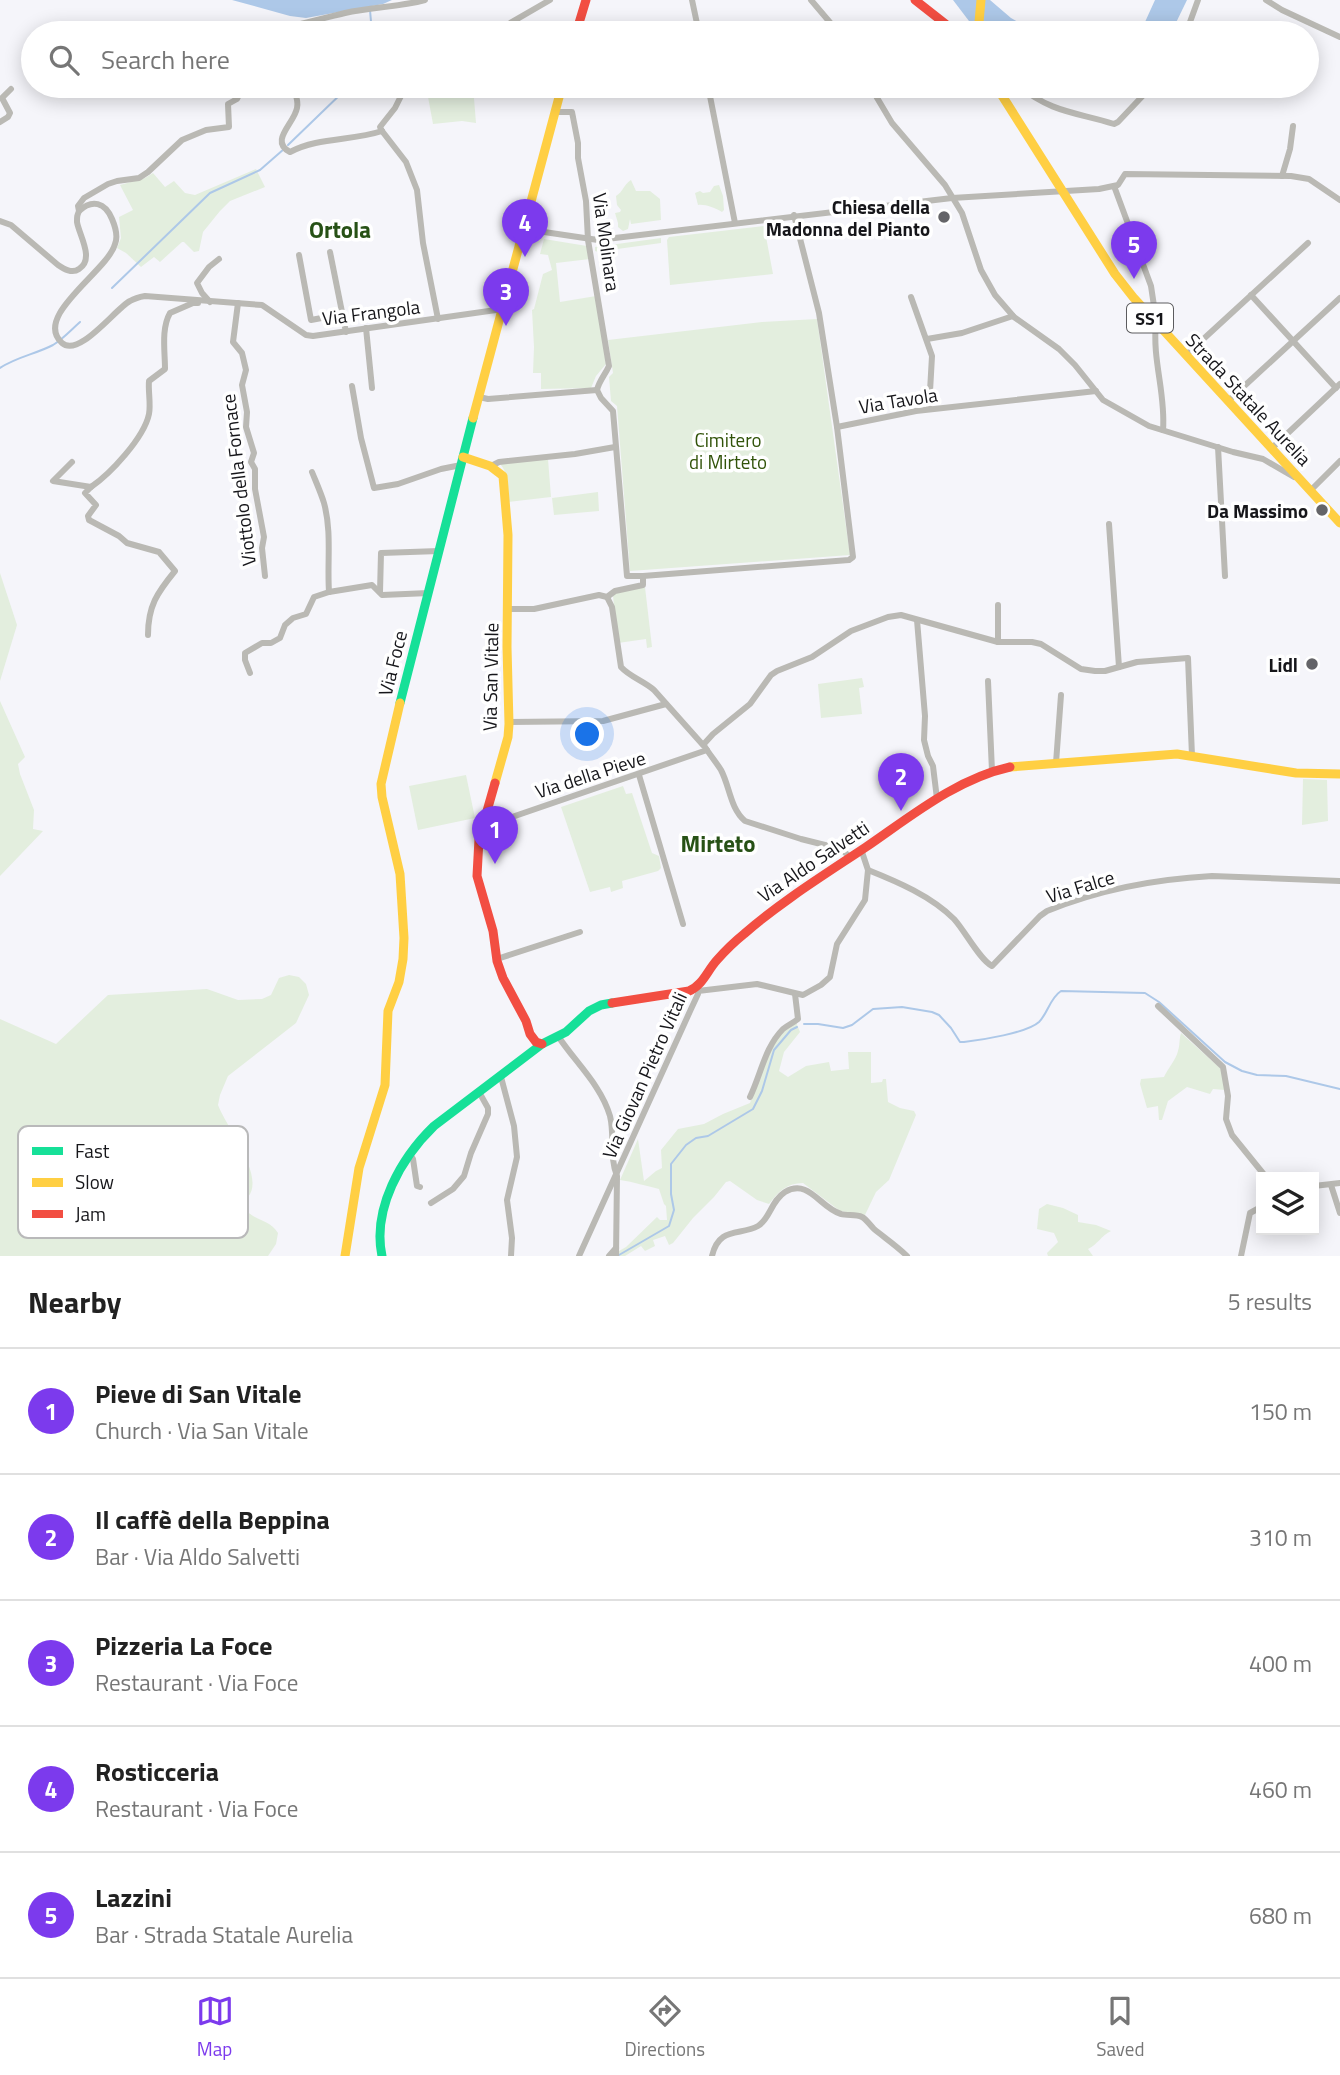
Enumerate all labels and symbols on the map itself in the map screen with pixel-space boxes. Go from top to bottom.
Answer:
street label: Via Molinara [586,191,628,294]
place label: Chiesa della Madonna del Pianto [766,192,930,243]
pin: 4 [502,199,548,257]
marker: Chiesa della Madonna del Pianto [936,209,952,225]
district label: Ortola [309,212,371,247]
pin: 5 [1111,221,1157,279]
pin: 3 [483,268,529,326]
street label: Via Frangola [320,292,422,332]
road number: SS1 [1127,304,1173,332]
street label: Strada Statale Aurelia [1179,326,1319,472]
street label: Via Tavola [856,379,940,421]
street label: Viottolo della Fornace [213,392,263,568]
park label: Cimitero di Mirteto [689,425,767,476]
place label: Da Massimo [1207,496,1308,525]
marker: Da Massimo [1314,502,1330,518]
street label: Via San Vitale [475,622,505,732]
street label: Via Foce [370,627,414,699]
place label: Lidl [1269,650,1298,679]
marker: Lidl [1304,656,1320,672]
your location [570,717,604,751]
street label: Via della Pieve [531,743,649,805]
pin: 2 [878,753,924,811]
pin: 1 [472,806,518,864]
street label: Via Aldo Salvetti [751,813,875,909]
district label: Mirteto [681,826,755,861]
street label: Via Falce [1042,862,1118,910]
street label: Via Giovan Pietro Vitali [594,987,694,1163]
legend [18,1126,248,1238]
text: Fast [75,1136,110,1165]
text: Slow [75,1167,114,1196]
text: Jam [75,1199,106,1228]

